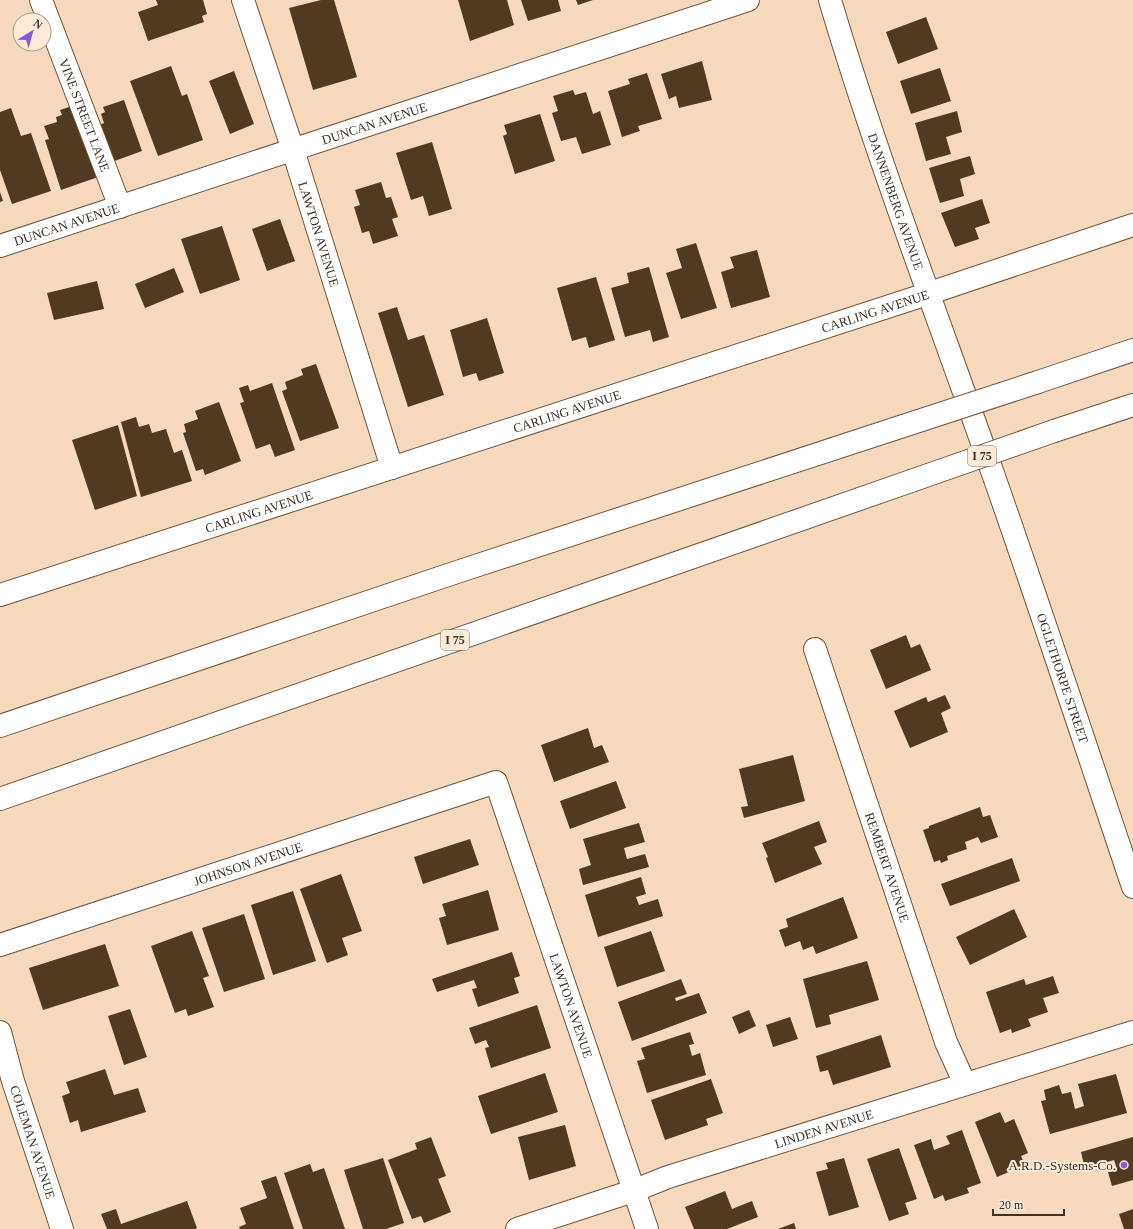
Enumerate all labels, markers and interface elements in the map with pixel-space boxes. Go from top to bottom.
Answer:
north arrow [12,12,52,52]
text: N [31,17,45,31]
street label: VINE STREET LANE [57,56,113,174]
street label: DUNCAN AVENUE [320,99,429,147]
street label: DANNENBERG AVENUE [865,131,927,272]
street label: LAWTON AVENUE [296,179,343,288]
street label: DUNCAN AVENUE [12,200,121,248]
street label: CARLING AVENUE [819,286,931,335]
street label: CARLING AVENUE [511,386,623,435]
road number: I 75 [968,446,996,466]
street label: CARLING AVENUE [203,487,314,535]
street label: OGLETHORPE STREET [1034,611,1092,745]
road number: I 75 [441,630,469,650]
street label: REMBERT AVENUE [862,810,913,924]
street label: JOHNSON AVENUE [192,839,304,888]
street label: LAWTON AVENUE [547,951,596,1060]
street label: COLEMAN AVENUE [7,1083,59,1201]
street label: LINDEN AVENUE [773,1106,875,1151]
place label: A.R.D.-Systems-Co. [1008,1158,1116,1173]
marker: A.R.D.-Systems-Co. [1119,1160,1129,1170]
scale bar [993,1191,1064,1217]
text: 20 m [999,1198,1024,1212]

